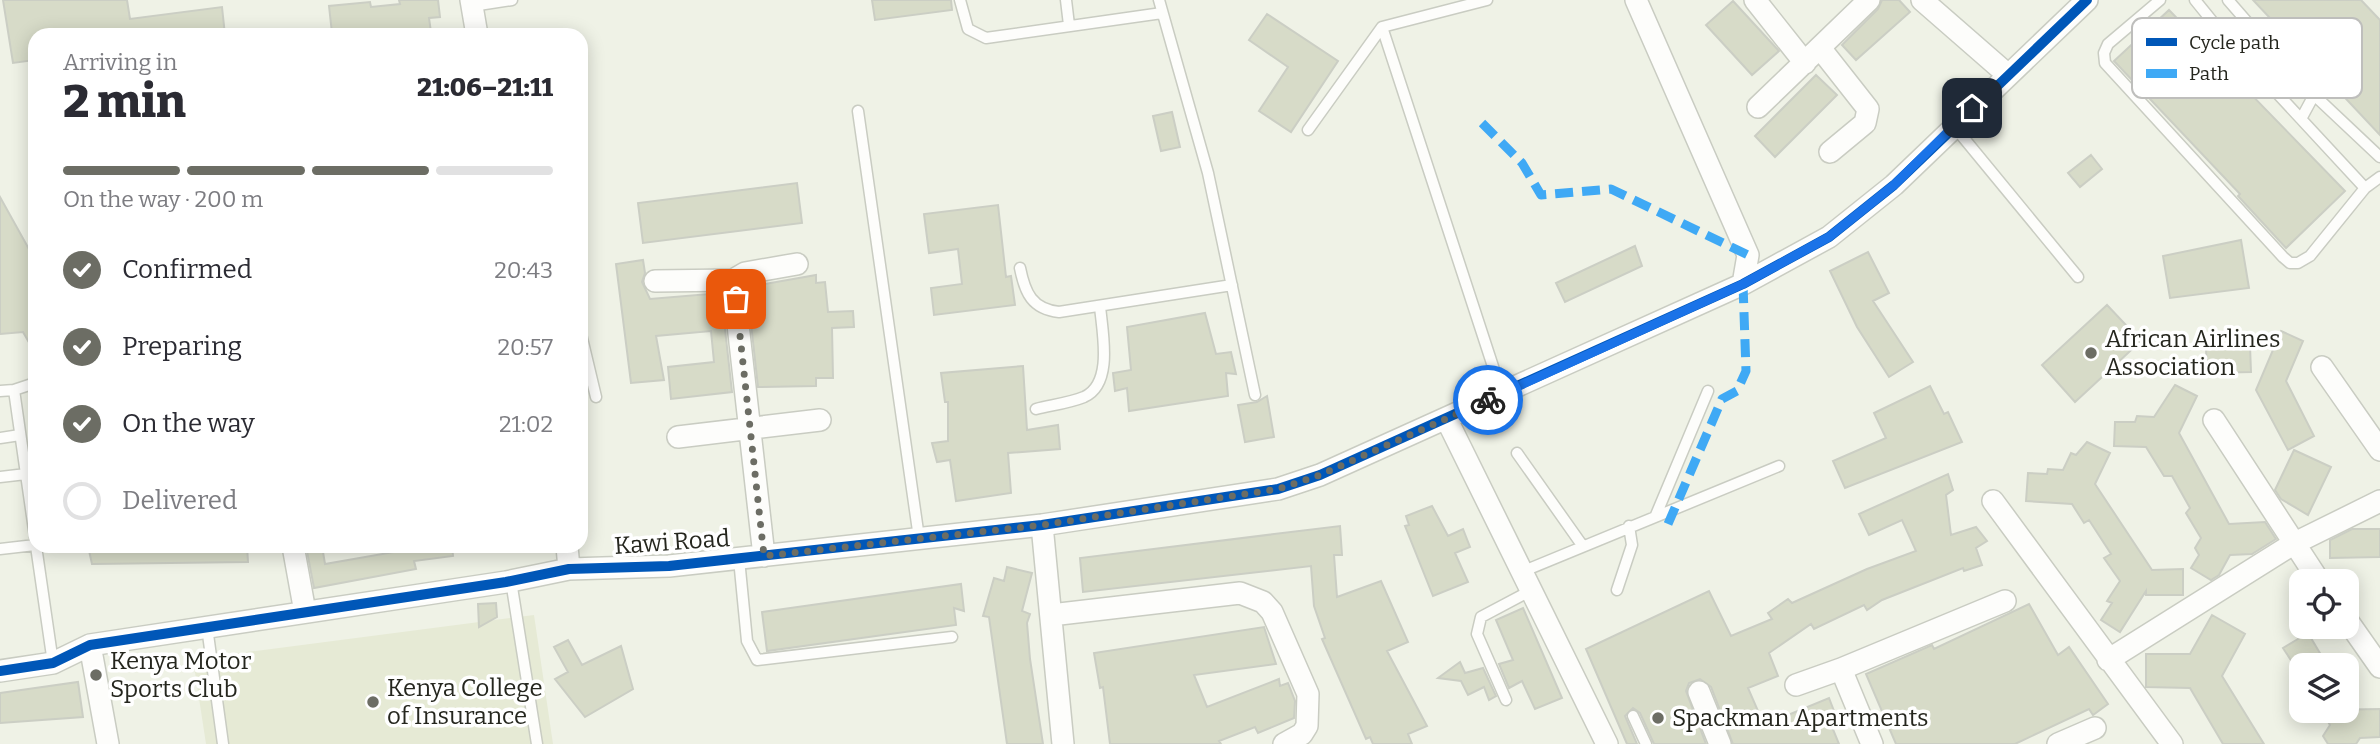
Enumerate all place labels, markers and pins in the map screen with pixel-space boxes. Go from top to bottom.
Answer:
pin [1942,78,2002,138]
pin [706,269,766,329]
place label: African Airlines Association [2105,325,2280,381]
marker: African Airlines Association [2083,345,2099,361]
place label: Kenya Motor Sports Club [110,647,252,703]
marker: Kenya Motor Sports Club [88,667,104,683]
place label: Kenya College of Insurance [387,674,543,730]
marker: Kenya College of Insurance [365,694,381,710]
place label: Spackman Apartments [1672,704,1929,732]
marker: Spackman Apartments [1650,710,1666,726]

